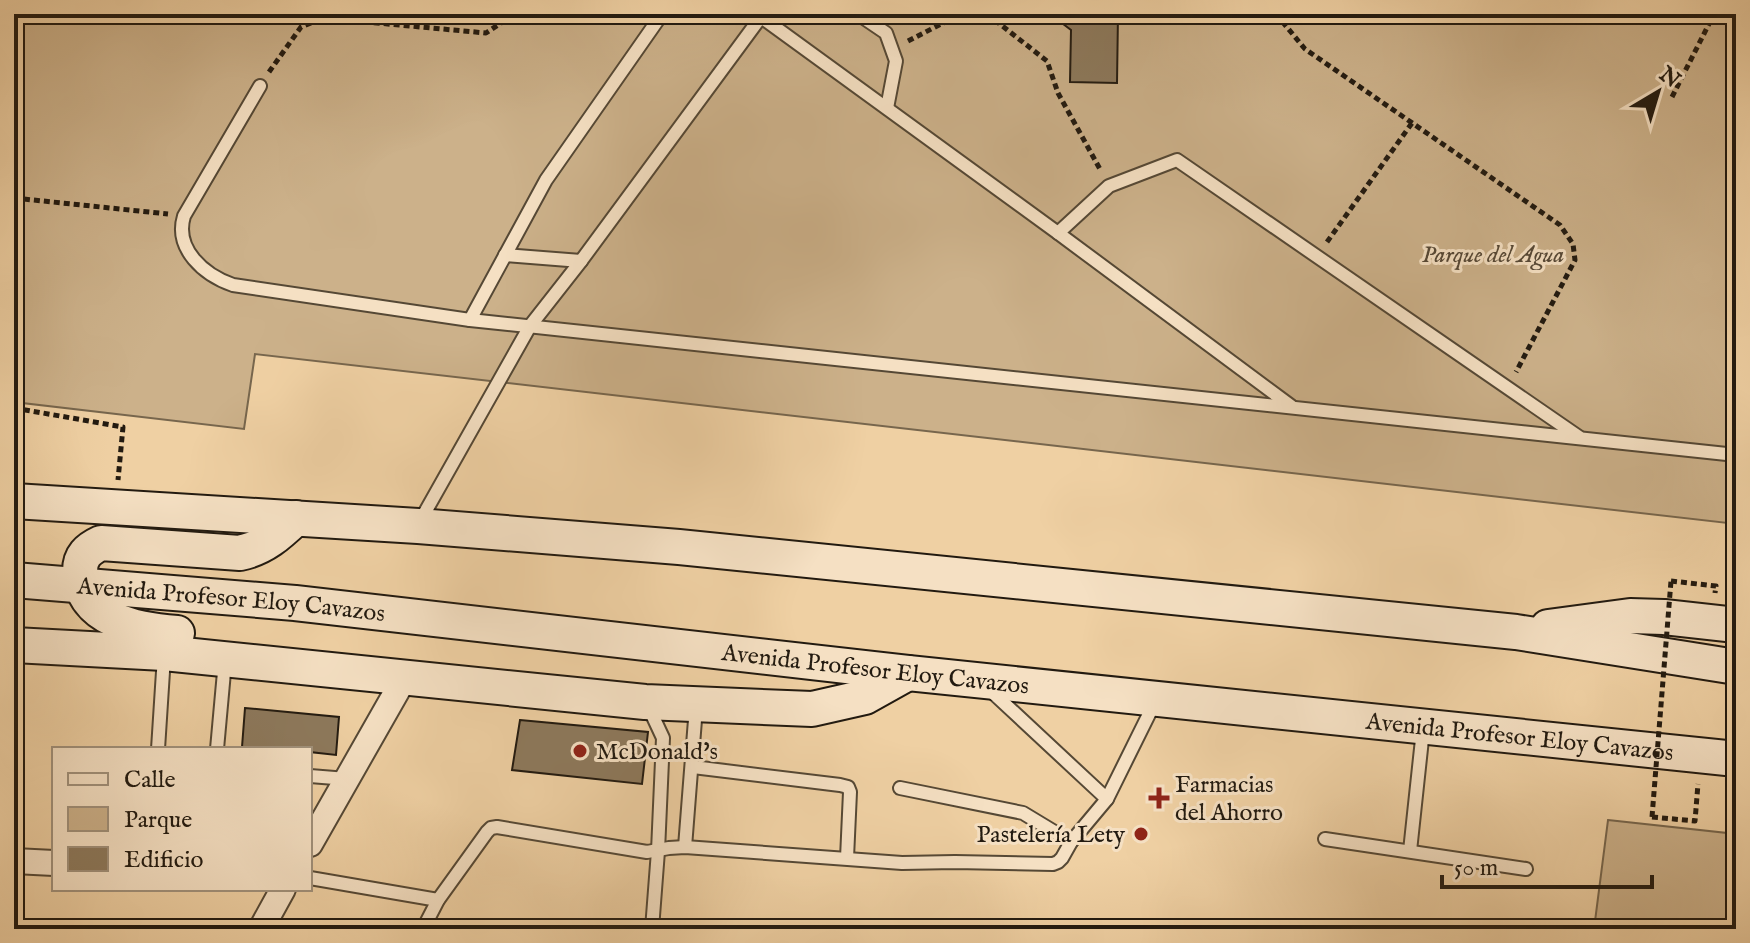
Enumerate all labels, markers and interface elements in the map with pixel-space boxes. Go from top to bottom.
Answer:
north arrow [1618,52,1698,132]
text: N [1652,60,1685,95]
park label: Parque del Agua [1422,240,1564,271]
street label: Avenida Profesor Eloy Cavazos [75,571,387,630]
street label: Avenida Profesor Eloy Cavazos [719,638,1030,702]
street label: Avenida Profesor Eloy Cavazos [1363,707,1675,769]
place label: McDonald's [596,737,718,768]
marker: McDonald's [571,742,589,760]
legend [52,747,312,891]
text: Calle [124,765,176,796]
place label: Farmacias del Ahorro [1175,770,1283,829]
marker: Farmacias del Ahorro [1150,789,1168,807]
text: Parque [124,805,192,836]
place label: Pastelería Lety [977,820,1125,851]
marker: Pastelería Lety [1132,825,1150,843]
scale bar [1442,839,1652,889]
text: Edificio [124,845,203,876]
text: 50 m [1454,853,1498,884]

